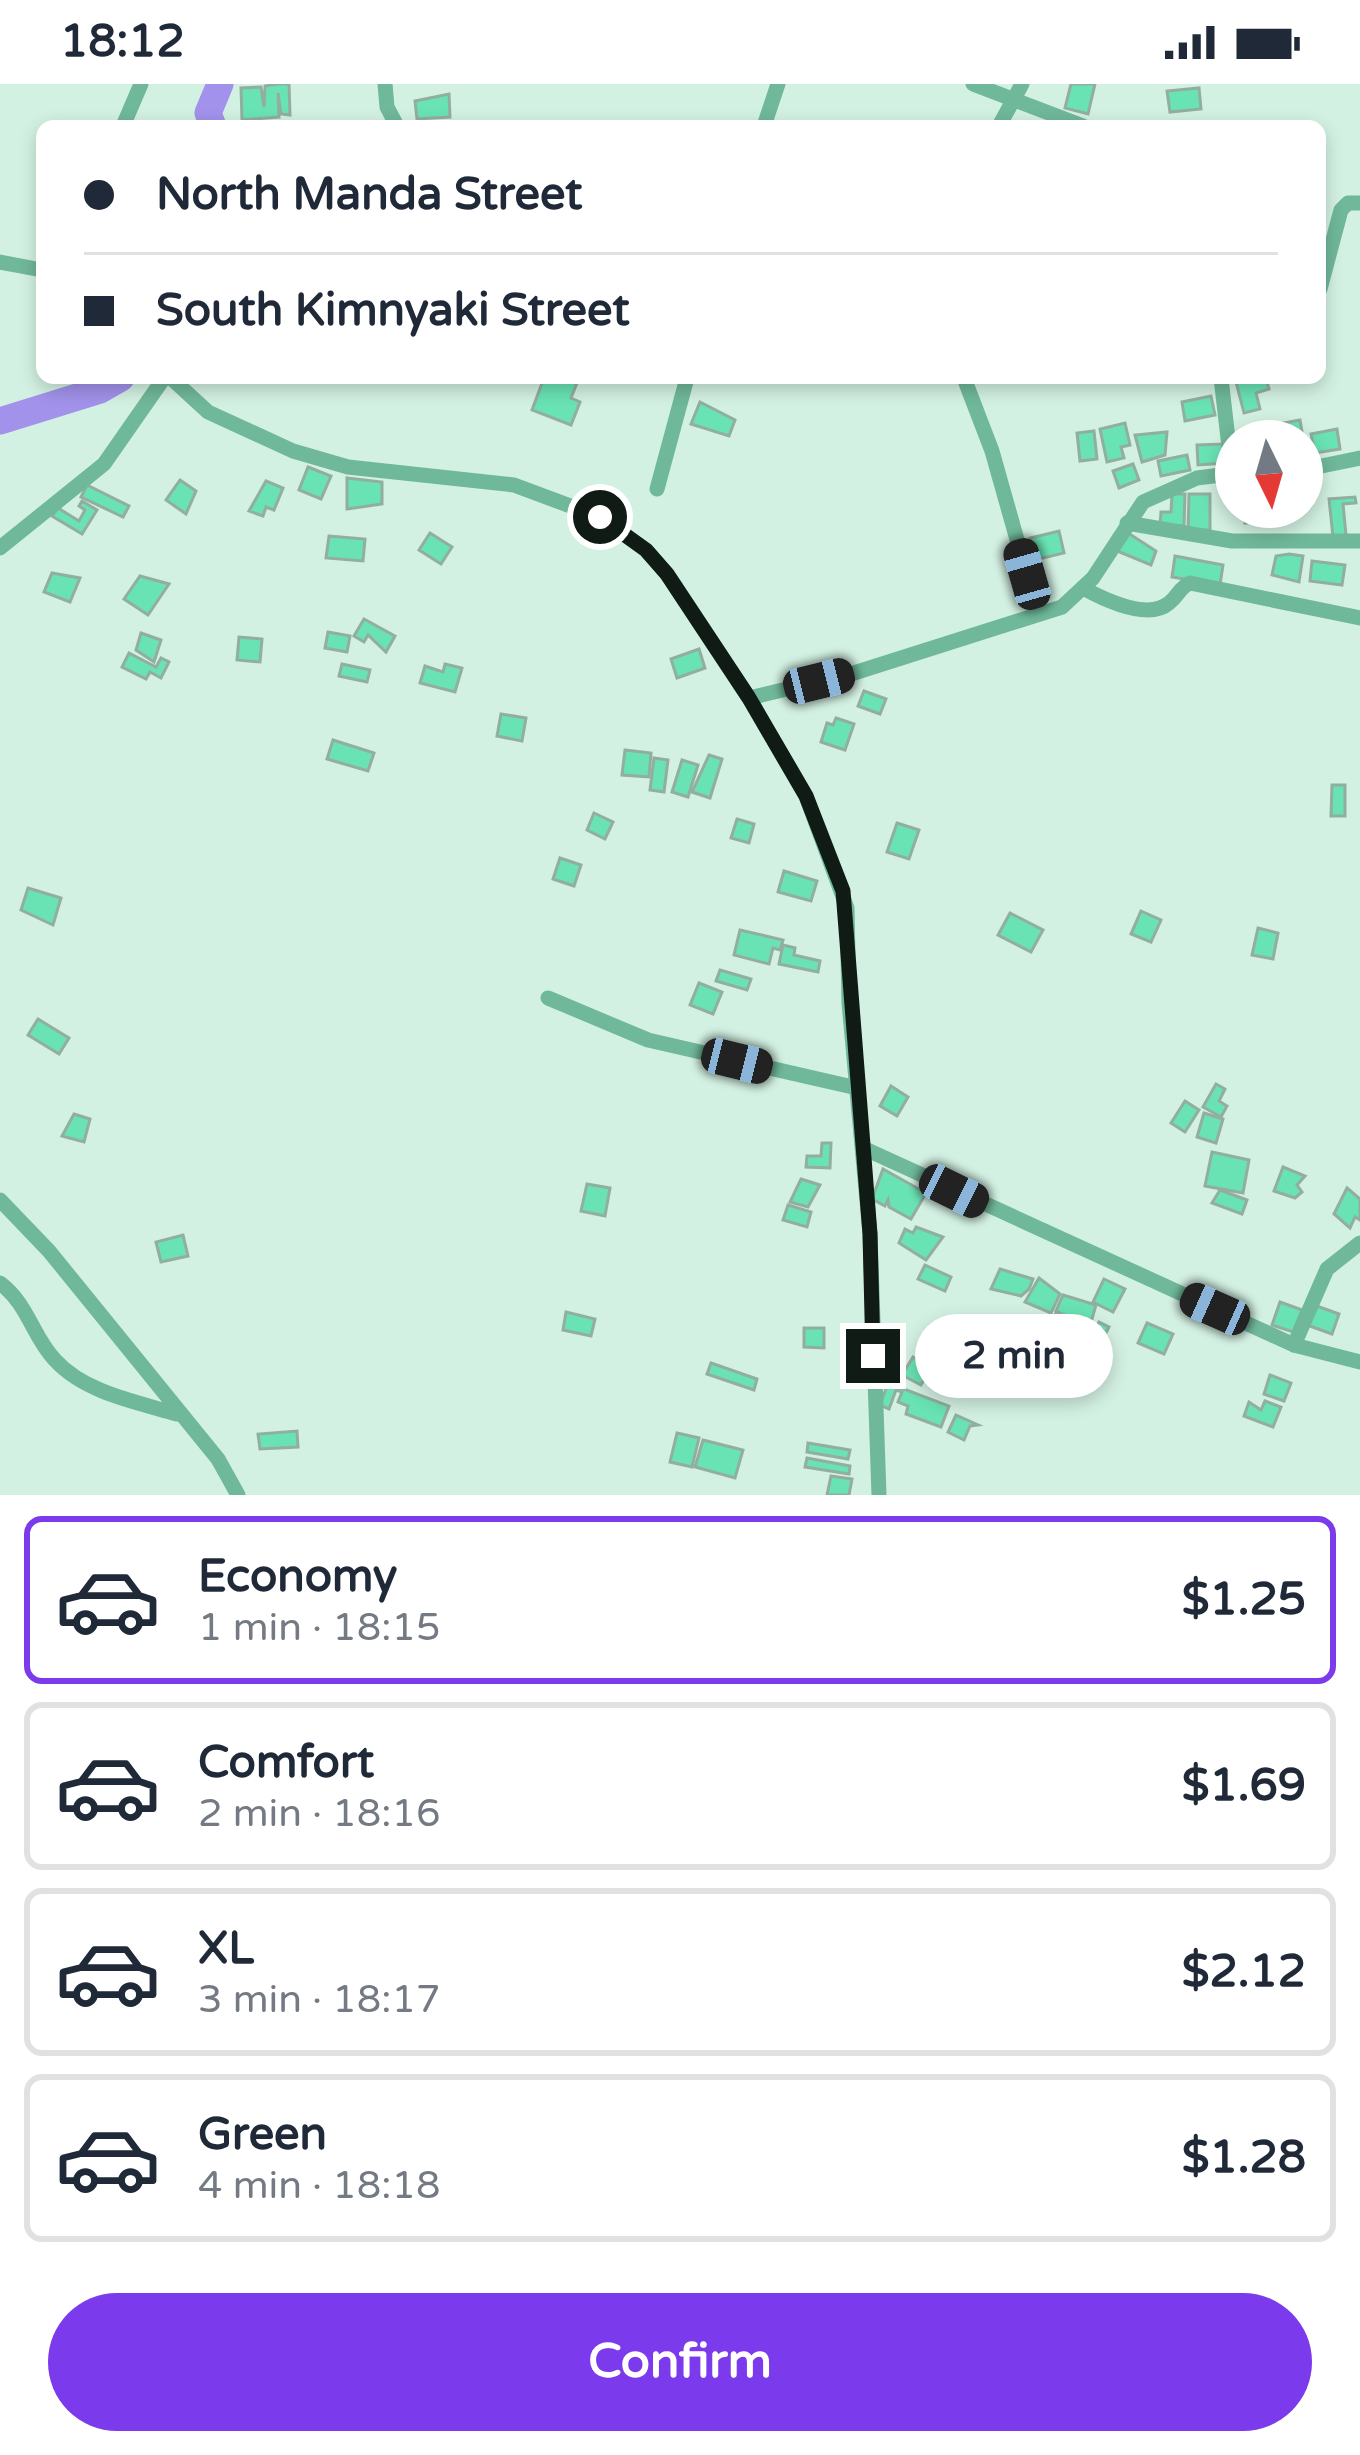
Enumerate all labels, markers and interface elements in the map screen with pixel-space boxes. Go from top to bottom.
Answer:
text: 18:12 [60,15,185,69]
text: North Manda Street [156,168,583,222]
text: South Kimnyaki Street [156,284,630,338]
north arrow [1215,420,1323,528]
map controls [1215,420,1323,528]
route start [573,490,627,544]
car [1000,534,1054,614]
car [780,655,858,707]
car [698,1035,776,1087]
car [914,1159,994,1223]
car [1175,1278,1255,1340]
callout: 2 min [915,1314,1113,1398]
route end [846,1329,900,1383]
text: 2 min [962,1332,1066,1379]
icon: car [54,1546,162,1654]
text: Economy [198,1550,397,1604]
text: $1.25 [1182,1573,1306,1627]
text: 1 min · 18:15 [198,1604,440,1651]
icon: car [54,1732,162,1840]
text: Comfort [198,1736,374,1790]
text: $1.69 [1182,1759,1306,1813]
text: 2 min · 18:16 [198,1790,440,1837]
icon: car [54,1918,162,2026]
text: XL [198,1922,254,1976]
text: $2.12 [1182,1945,1306,1999]
text: 3 min · 18:17 [198,1976,440,2023]
icon: car [54,2104,162,2212]
text: Green [198,2108,327,2162]
text: $1.28 [1182,2131,1306,2185]
text: 4 min · 18:18 [198,2162,440,2209]
button: Confirm [48,2293,1312,2431]

